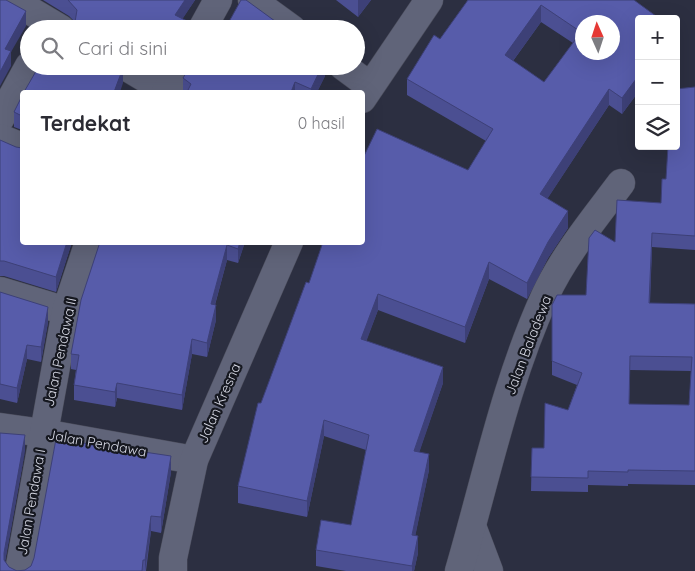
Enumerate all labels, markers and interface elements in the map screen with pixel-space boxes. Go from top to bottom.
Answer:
north arrow [575,15,620,60]
map controls [635,15,680,150]
button: + [635,15,680,60]
search box [20,20,365,75]
icon: search [38,34,66,62]
text: Cari di sini [78,36,167,60]
button: − [635,60,680,105]
button: layers [635,105,680,150]
text: Terdekat [40,110,131,136]
text: 0 hasil [298,113,345,133]
street label: Jalan Baladewa [501,293,555,397]
street label: Jalan Pendawa II [40,296,80,408]
street label: Jalan Kresna [193,360,245,446]
street label: Jalan Pendawa [46,425,148,461]
street label: Jalan Pendawa I [13,447,49,557]

